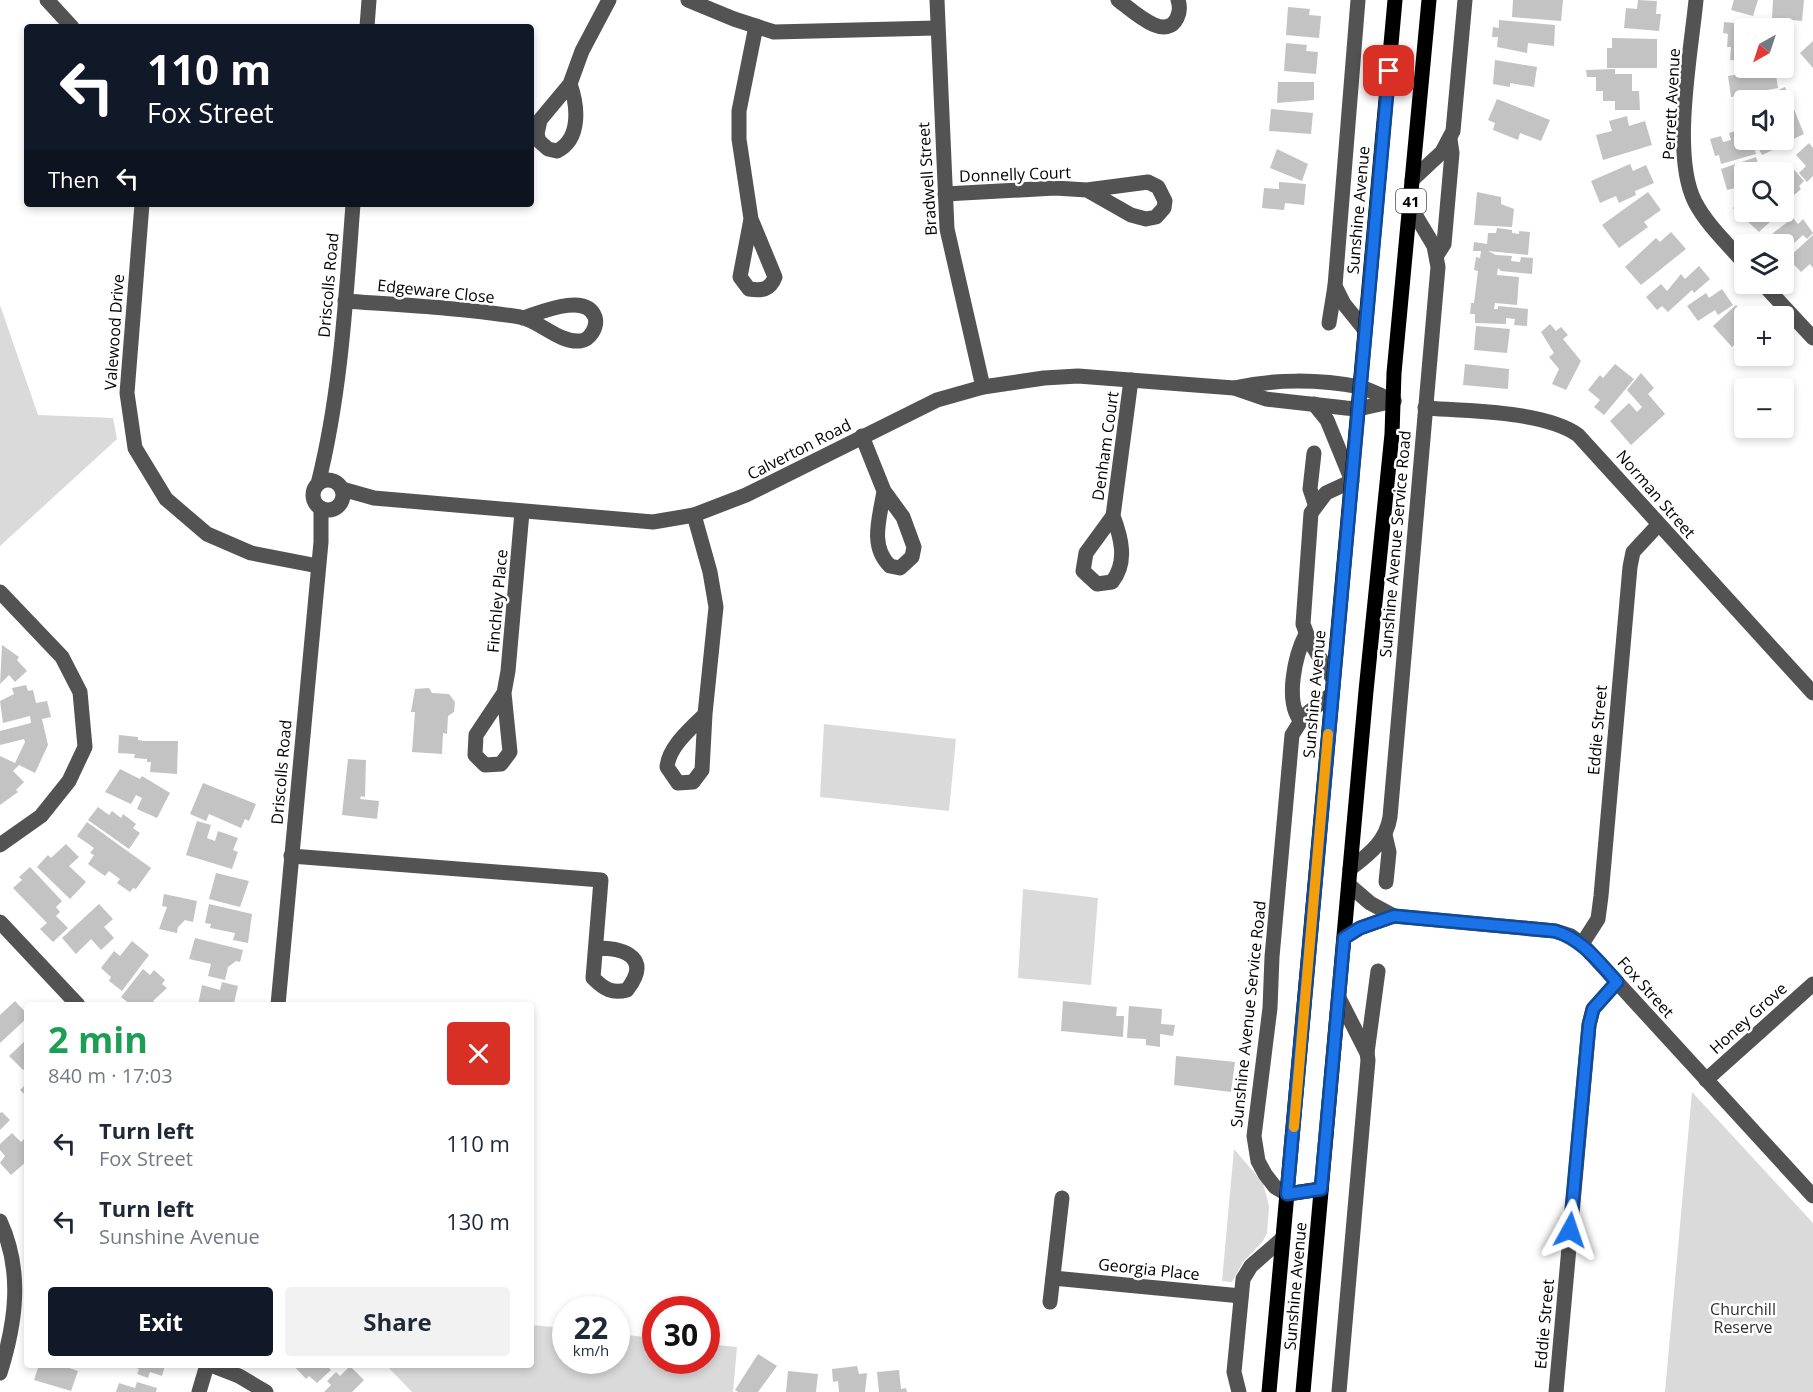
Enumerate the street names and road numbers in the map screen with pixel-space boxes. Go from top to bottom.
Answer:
street label: Perrett Avenue [1657,48,1685,160]
street label: Bradwell Street [912,121,942,237]
street label: Sunshine Avenue [1341,145,1375,275]
street label: Donnelly Court [959,161,1072,187]
road number: 41 [1396,189,1426,213]
street label: Driscolls Road [312,232,344,338]
street label: Valewood Drive [99,273,129,391]
street label: Edgeware Close [376,274,496,308]
street label: Denham Court [1086,390,1124,502]
street label: Calverton Road [743,413,855,485]
street label: Sunshine Avenue Service Road [1374,429,1416,659]
street label: Norman Street [1611,445,1701,543]
street label: Finchley Place [482,548,512,654]
street label: Sunshine Avenue [1297,629,1331,759]
street label: Eddie Street [1582,684,1612,776]
street label: Driscolls Road [265,719,297,825]
street label: Sunshine Avenue Service Road [1225,899,1271,1129]
street label: Fox Street [1613,952,1679,1022]
street label: Honey Grove [1705,977,1791,1059]
street label: Sunshine Avenue [1278,1221,1312,1351]
street label: Georgia Place [1097,1253,1201,1285]
street label: Eddie Street [1529,1278,1559,1370]

